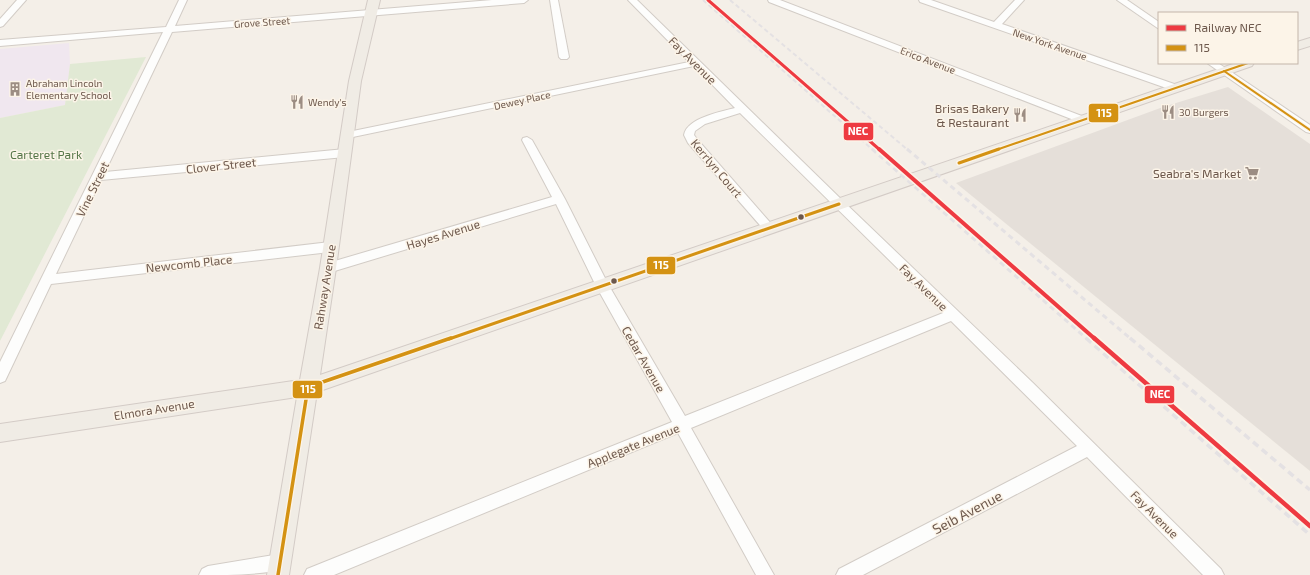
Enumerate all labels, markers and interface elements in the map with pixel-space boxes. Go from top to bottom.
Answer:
legend [1158,12,1298,64]
street label: Grove Street [233,14,291,30]
text: Railway NEC [1194,20,1262,34]
street label: New York Avenue [1011,26,1089,62]
street label: Fay Avenue [666,33,720,87]
text: 115 [1194,40,1210,54]
street label: Erico Avenue [899,44,957,76]
place label: Abraham Lincoln Elementary School [26,77,111,101]
building icon: Abraham Lincoln Elementary School [7,81,23,97]
street label: Dewey Place [493,88,551,112]
restaurant icon: Wendy's [289,94,305,110]
place label: Wendy's [308,96,347,108]
place label: Brisas Bakery & Restaurant [935,101,1010,129]
line badge: 115 [1088,103,1119,123]
restaurant icon: 30 Burgers [1160,104,1176,120]
text: 115 [1096,106,1112,119]
place label: 30 Burgers [1179,106,1229,118]
restaurant icon: Brisas Bakery & Restaurant [1012,107,1028,123]
line badge: NEC [843,122,874,141]
text: NEC [848,124,869,137]
street label: Kerrlyn Court [688,136,746,200]
park label: Carteret Park [10,147,82,161]
street label: Clover Street [185,154,257,176]
street label: Vine Street [73,159,112,219]
supermarket icon: Seabra's Market [1244,165,1260,181]
place label: Seabra's Market [1153,166,1241,180]
unlabelled marker [796,212,806,222]
street label: Hayes Avenue [405,216,481,252]
street label: Rahway Avenue [310,243,338,331]
street label: Newcomb Place [145,252,233,274]
line badge: 115 [646,256,676,275]
text: 115 [653,258,669,271]
street label: Fay Avenue [897,261,951,313]
unlabelled marker [609,276,619,286]
street label: Cedar Avenue [619,323,669,395]
line badge: 115 [292,380,323,399]
text: 115 [300,382,316,395]
line badge: NEC [1144,385,1175,404]
text: NEC [1150,387,1171,400]
street label: Elmora Avenue [113,396,195,422]
street label: Applegate Avenue [585,420,681,470]
street label: Seib Avenue [929,487,1005,537]
street label: Fay Avenue [1128,487,1182,541]

